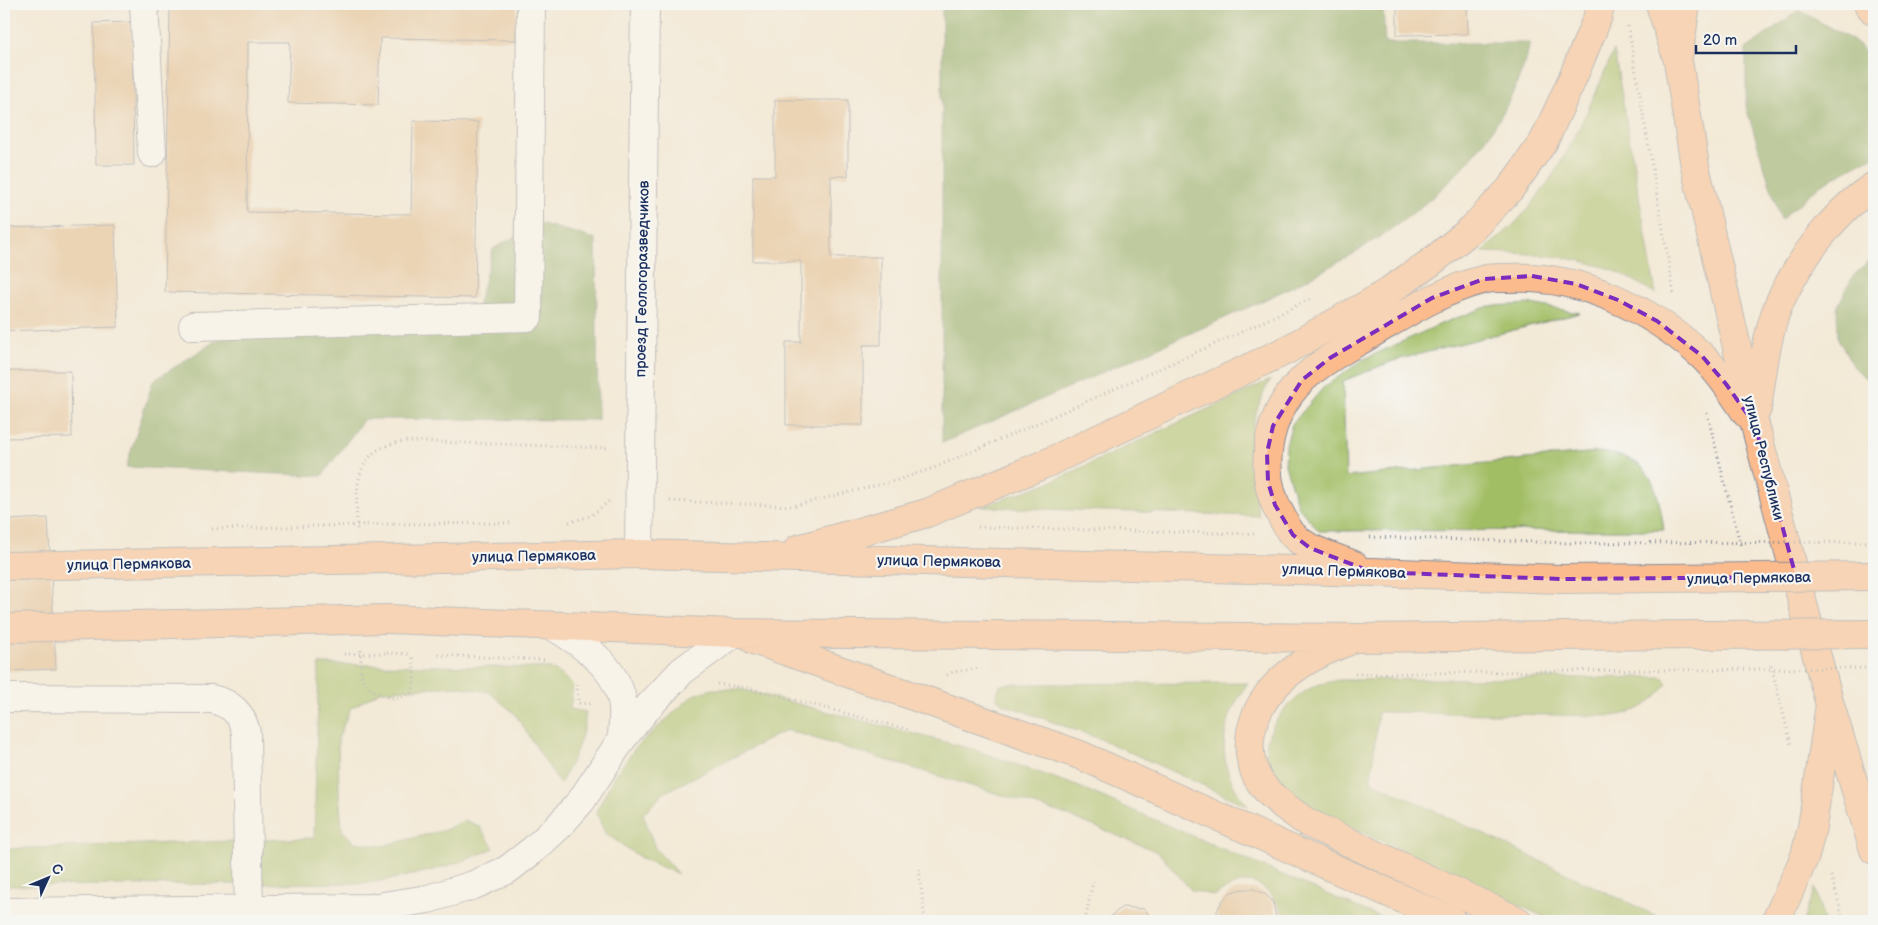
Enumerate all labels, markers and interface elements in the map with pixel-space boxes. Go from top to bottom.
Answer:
scale bar [1696,22,1796,54]
text: 20 m [1703,31,1737,50]
street label: проезд Геологоразведчиков [631,180,654,378]
street label: улица Республики [1739,394,1788,522]
street label: улица Пермякова [472,546,596,567]
street label: улица Пермякова [877,551,1001,572]
street label: улица Пермякова [67,554,191,575]
street label: улица Пермякова [1282,560,1406,583]
street label: улица Пермякова [1687,568,1811,589]
north arrow [22,852,72,902]
text: С [47,860,67,879]

